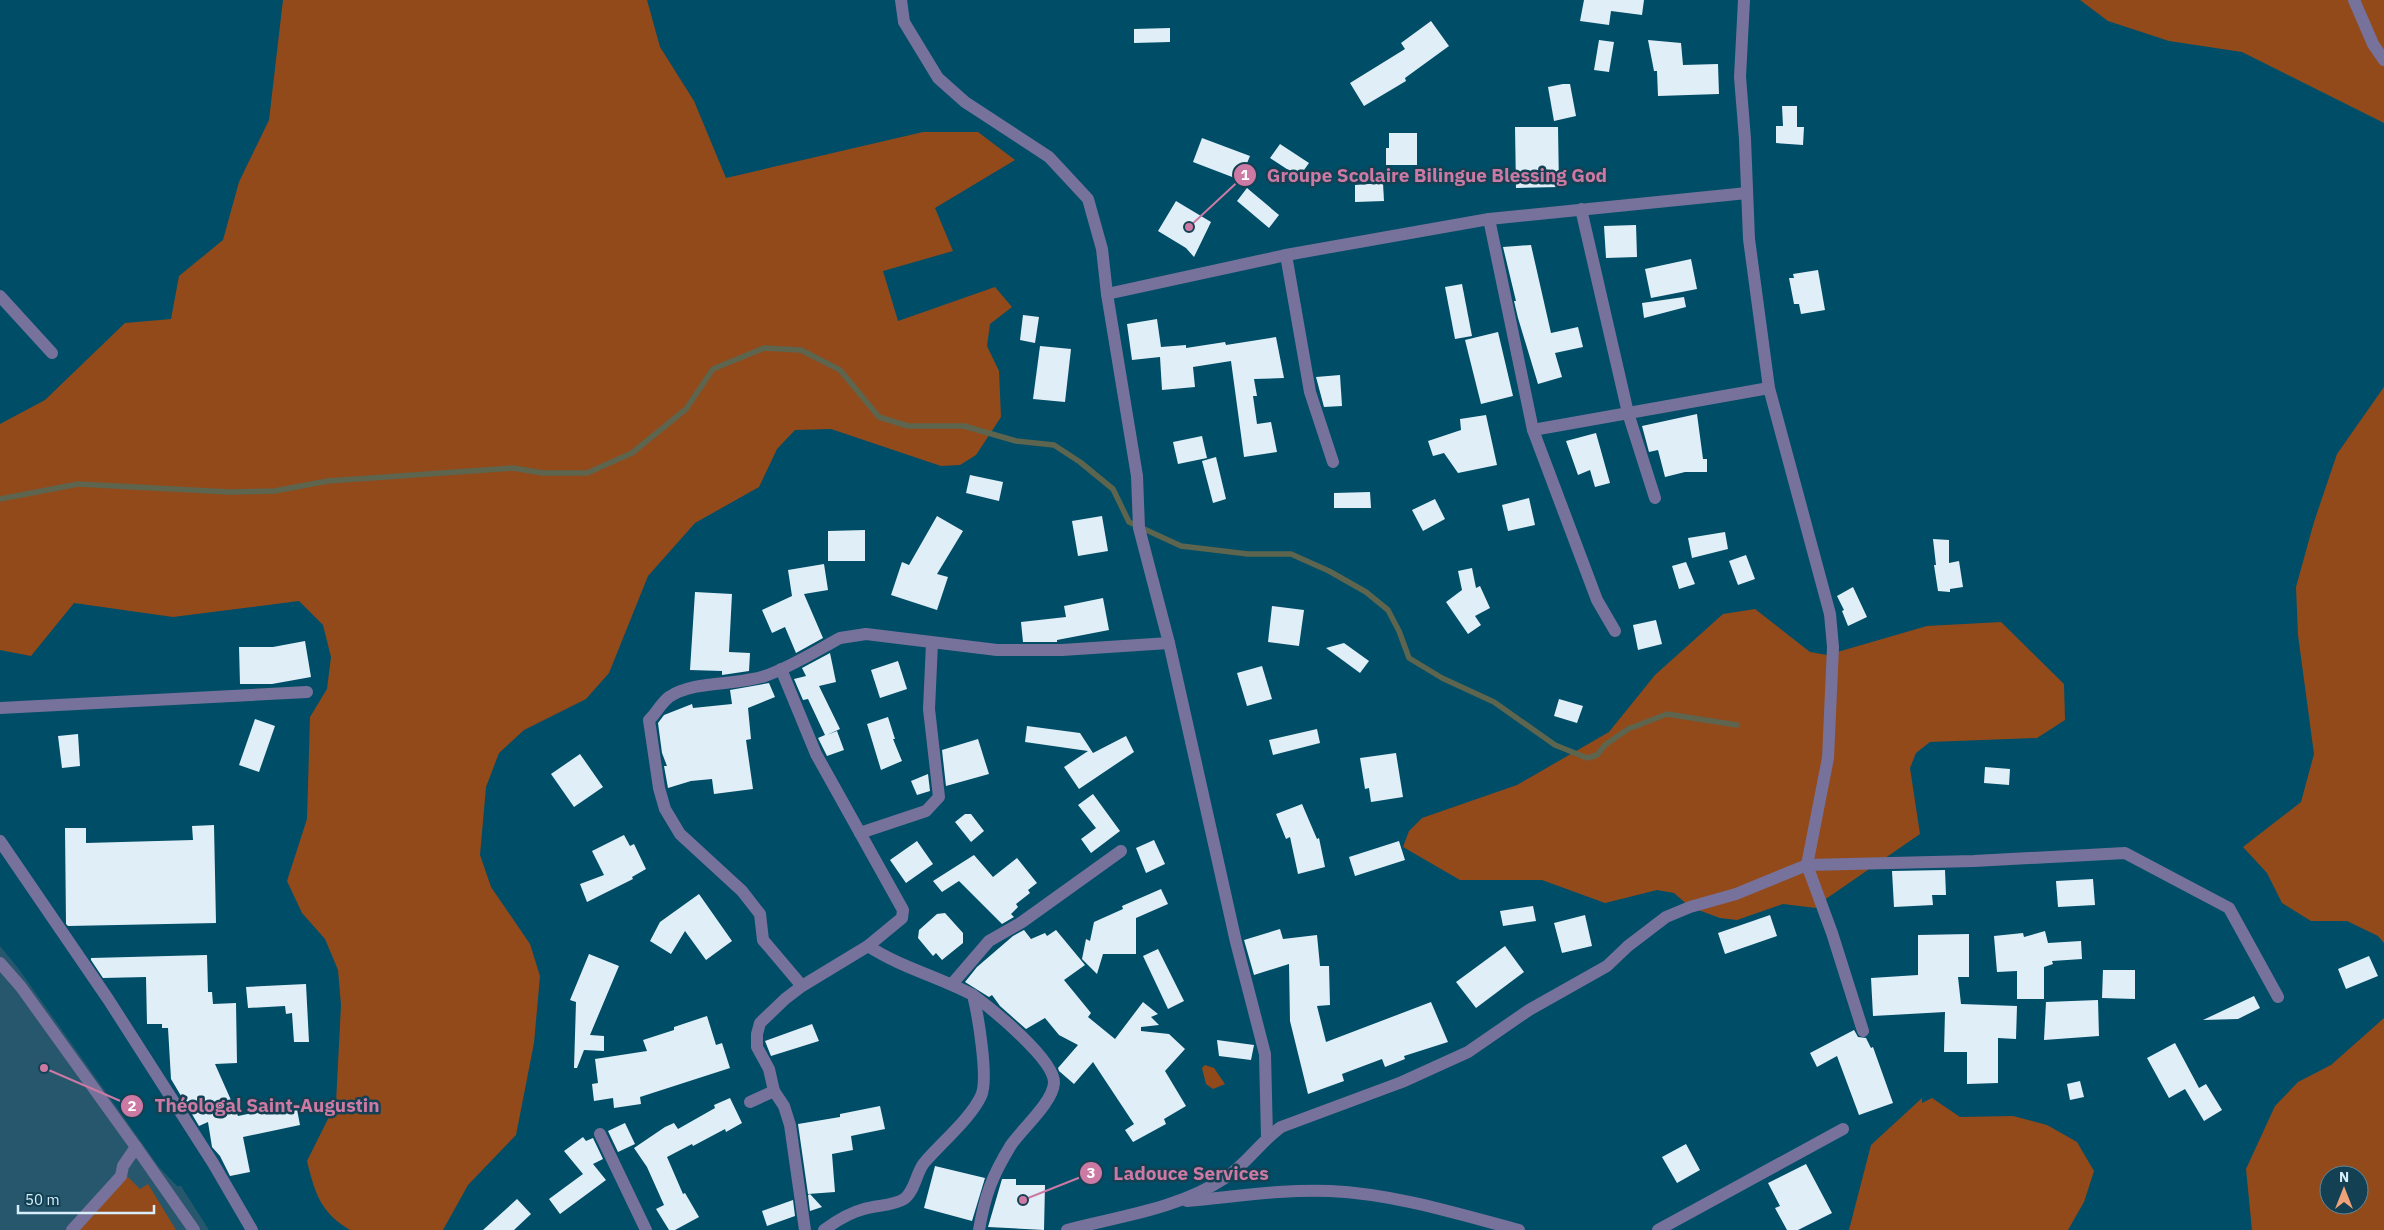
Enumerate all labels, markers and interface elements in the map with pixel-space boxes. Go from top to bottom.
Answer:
callout: Groupe Scolaire Bilingue Blessing God [1232,158,1617,192]
text: Groupe Scolaire Bilingue Blessing God [1267,163,1607,187]
text: 1 [1240,165,1250,184]
callout: Théologal Saint-Augustin [119,1089,390,1123]
text: Théologal Saint-Augustin [154,1093,380,1117]
text: 2 [127,1096,137,1115]
callout: Ladouce Services [1079,1156,1279,1190]
text: Ladouce Services [1113,1161,1269,1185]
text: 3 [1086,1163,1096,1182]
north arrow [2319,1165,2369,1215]
text: N [2339,1168,2349,1186]
scale bar [18,1182,154,1214]
text: 50 m [25,1190,60,1209]

